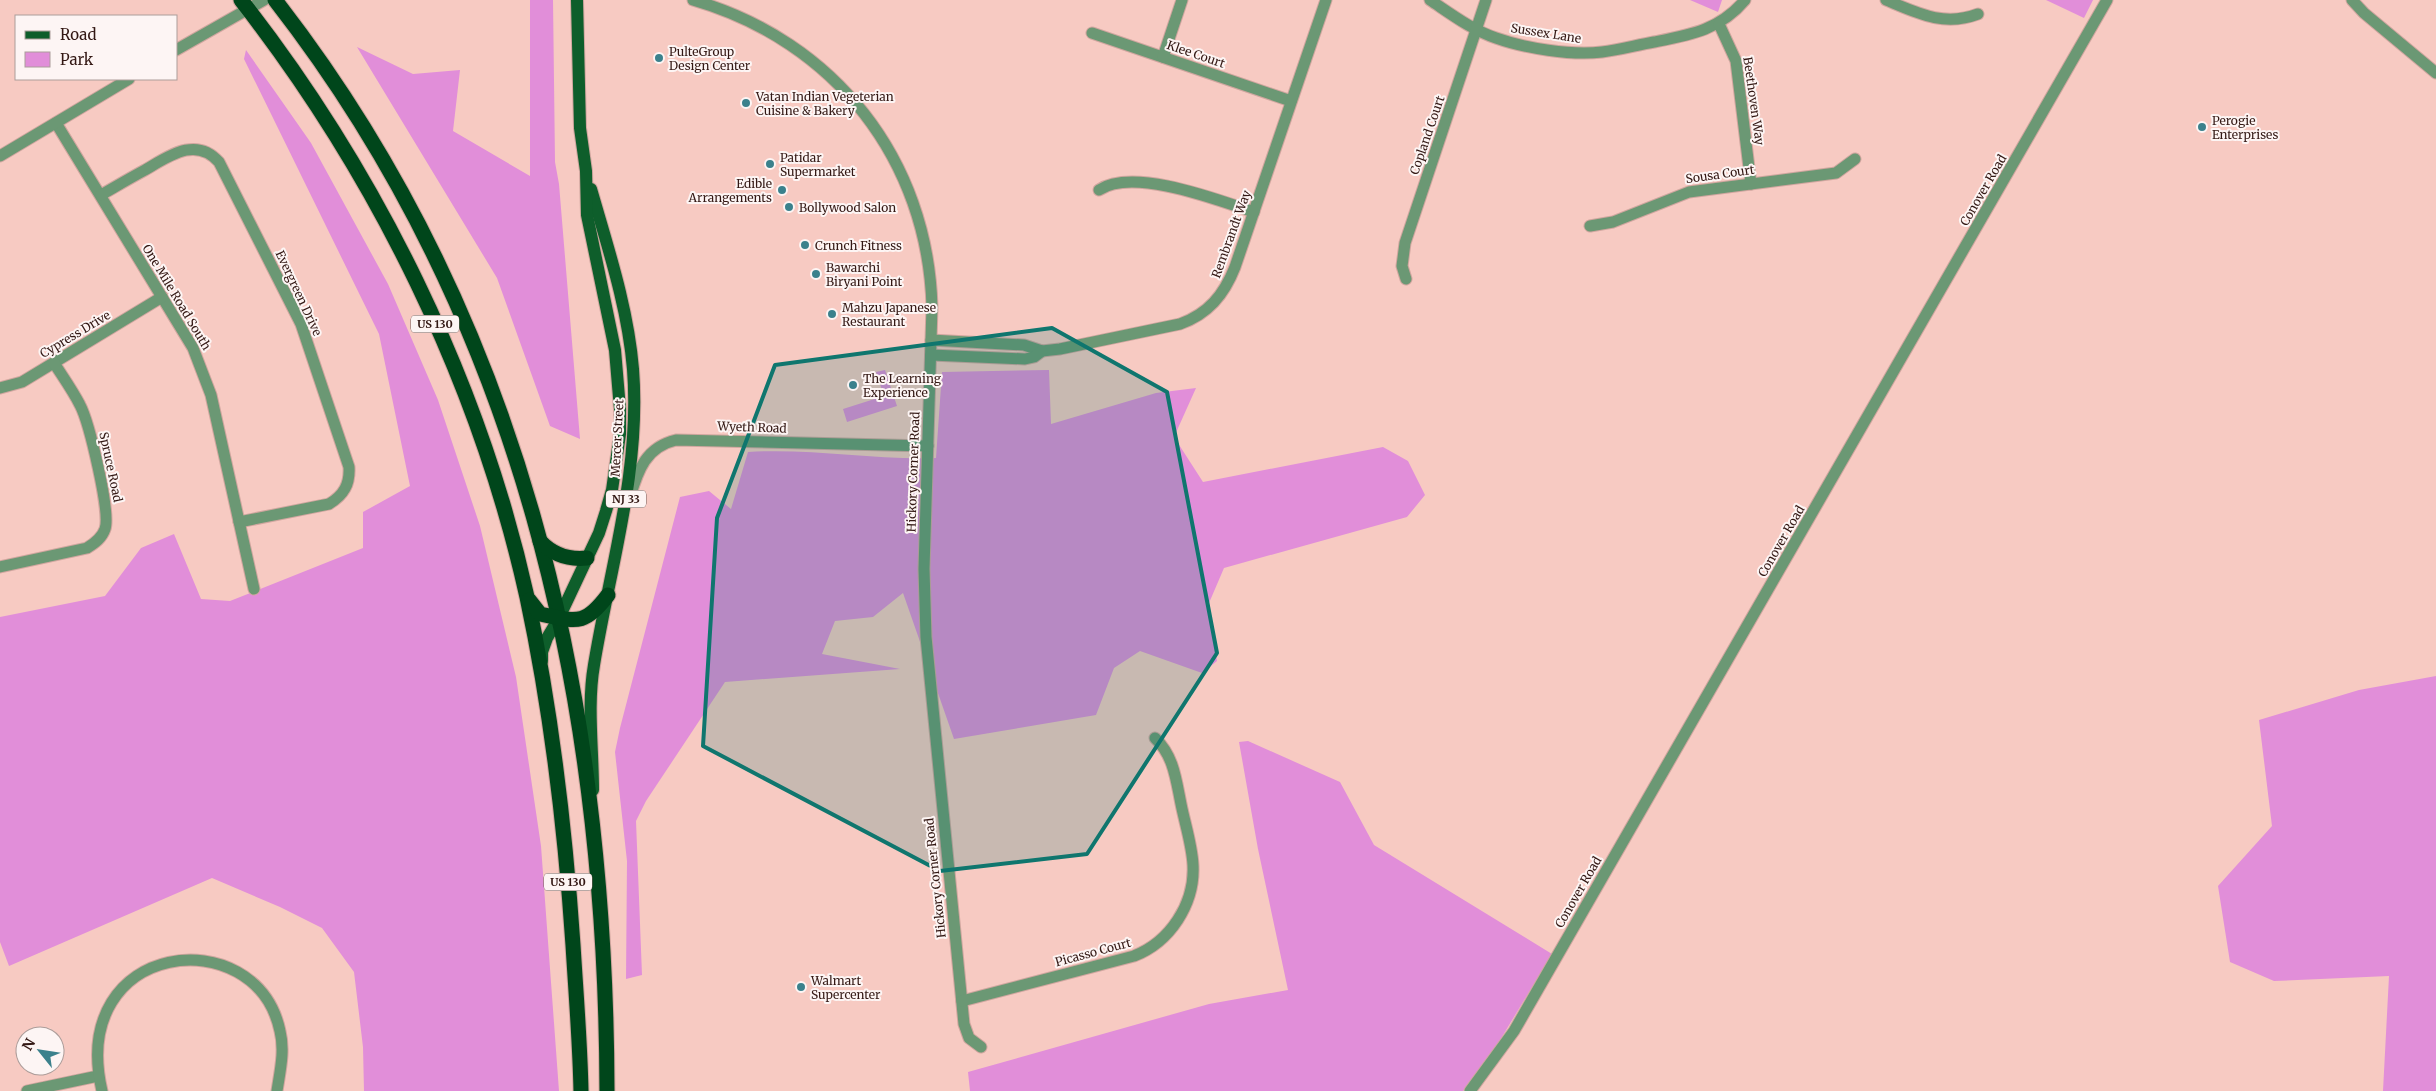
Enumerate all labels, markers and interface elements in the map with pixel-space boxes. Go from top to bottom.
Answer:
legend [15,15,178,80]
street label: Sussex Lane [1510,20,1582,46]
text: Road [60,25,96,44]
street label: Klee Court [1165,37,1227,71]
place label: PulteGroup Design Center [669,44,751,73]
text: Park [60,50,94,69]
marker: PulteGroup Design Center [653,52,665,64]
street label: Beethoven Way [1740,56,1768,146]
place label: Vatan Indian Vegeterian Cuisine & Bakery [755,89,894,118]
street label: Copland Court [1406,93,1448,176]
marker: Vatan Indian Vegeterian Cuisine & Bakery [740,97,752,109]
place label: Perogie Enterprises [2212,113,2278,142]
marker: Perogie Enterprises [2196,121,2208,133]
place label: Patidar Supermarket [780,150,856,179]
street label: Conover Road [1957,152,2009,228]
marker: Patidar Supermarket [764,158,776,170]
street label: Sousa Court [1685,162,1756,186]
place label: Edible Arrangements [688,176,772,205]
marker: Edible Arrangements [776,184,788,196]
street label: Rembrandt Way [1208,188,1254,280]
place label: Bollywood Salon [799,200,896,215]
marker: Bollywood Salon [783,201,795,213]
place label: Crunch Fitness [815,238,902,253]
marker: Crunch Fitness [799,239,811,251]
street label: One Mile Road South [140,241,214,353]
street label: Evergreen Drive [273,248,325,338]
place label: Bawarchi Biryani Point [826,260,903,289]
marker: Bawarchi Biryani Point [810,268,822,280]
place label: Mahzu Japanese Restaurant [842,300,936,329]
street label: Cypress Drive [37,307,113,361]
marker: Mahzu Japanese Restaurant [826,308,838,320]
road number: US 130 [411,316,459,332]
place label: The Learning Experience [863,371,942,400]
marker: The Learning Experience [847,379,859,391]
street label: Mercer Street [607,398,627,477]
street label: Hickory Corner Road [903,411,923,533]
street label: Wyeth Road [716,418,787,436]
street label: Spruce Road [96,431,126,503]
road number: NJ 33 [606,490,646,508]
street label: Conover Road [1755,503,1807,579]
street label: Hickory Corner Road [921,817,949,939]
street label: Conover Road [1552,854,1604,930]
road number: US 130 [544,874,592,890]
street label: Picasso Court [1053,935,1133,969]
place label: Walmart Supercenter [810,973,881,1002]
marker: Walmart Supercenter [795,981,807,993]
north arrow [15,1026,65,1076]
text: N [18,1035,39,1054]

